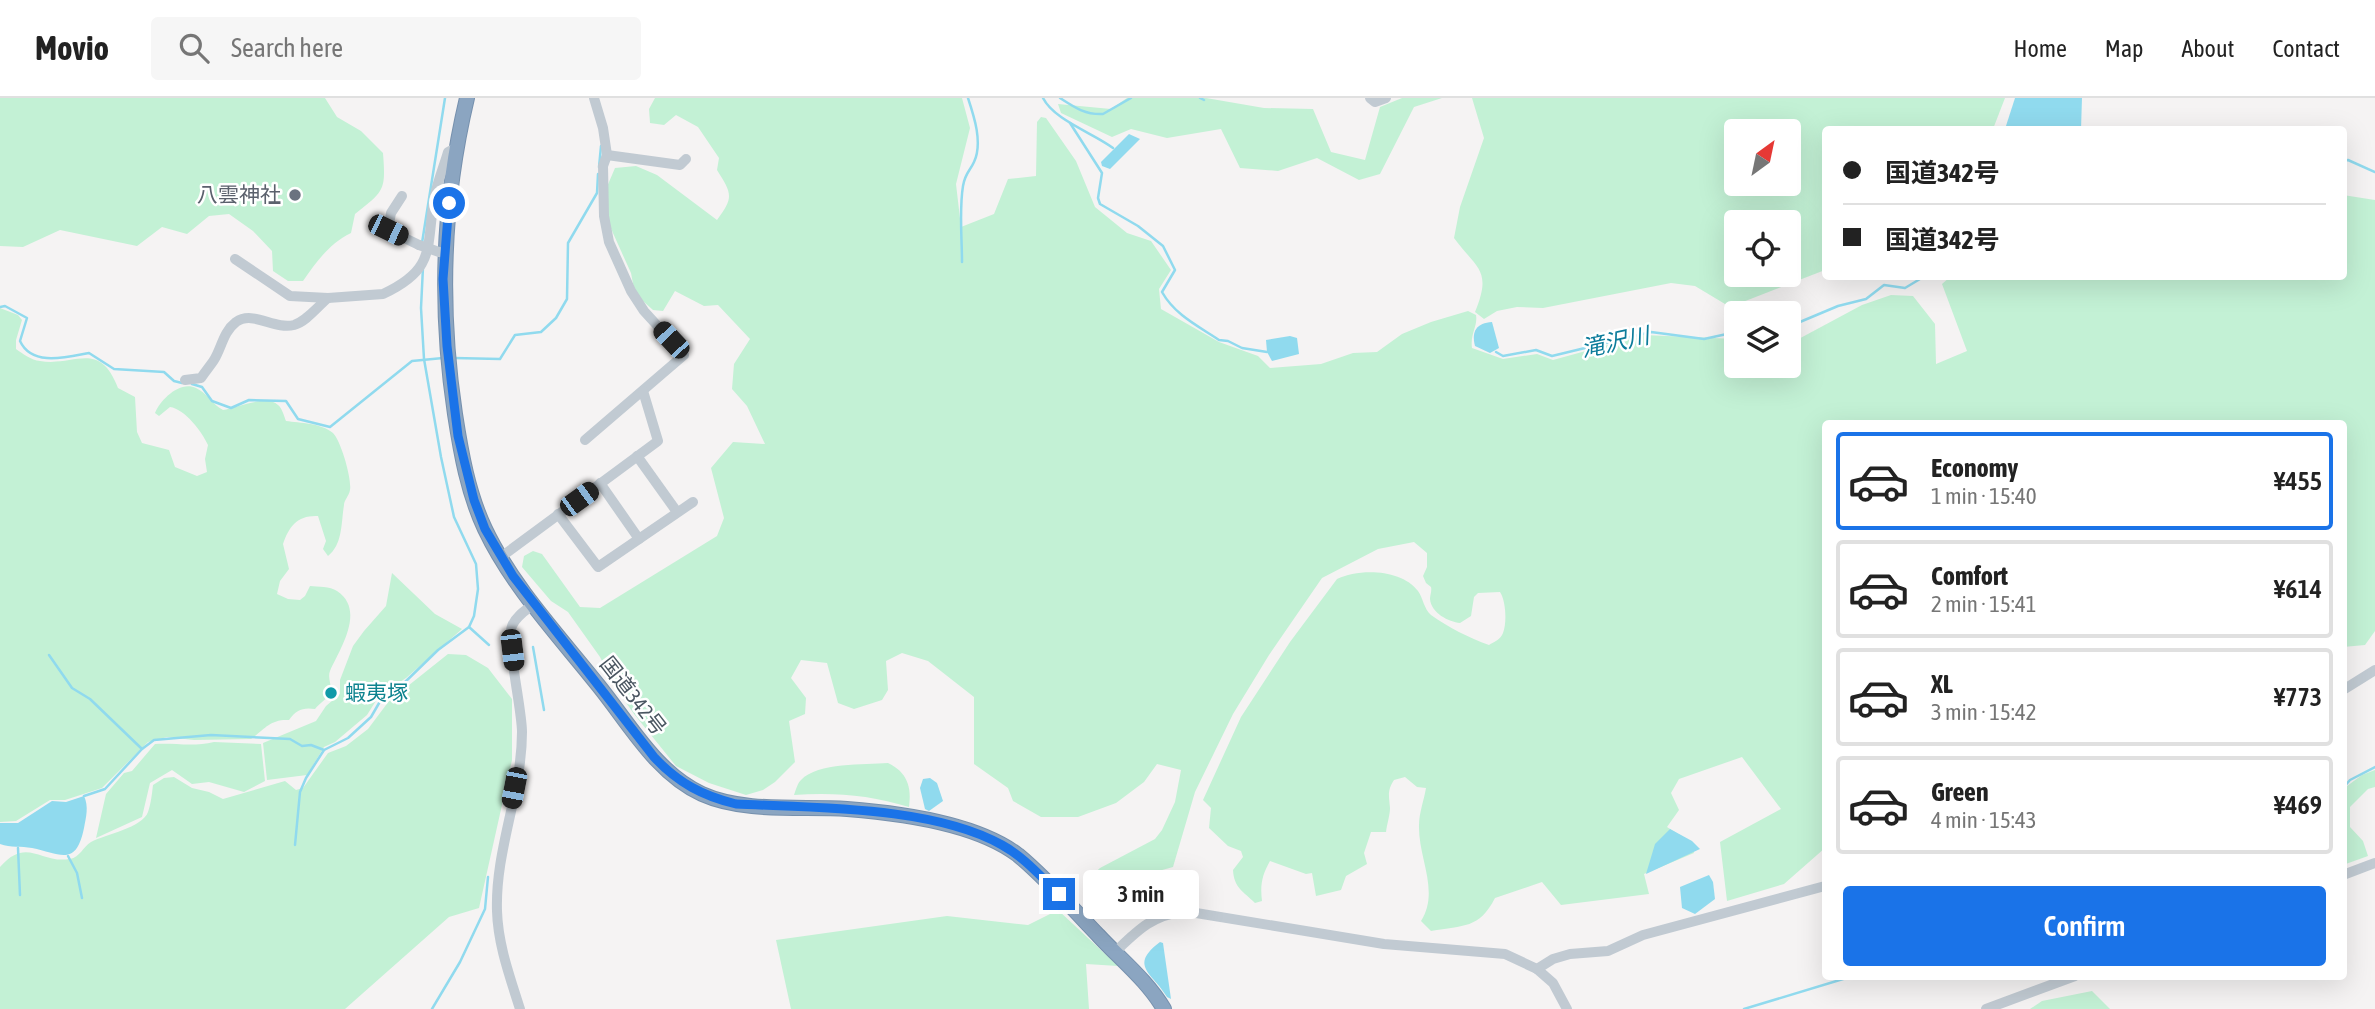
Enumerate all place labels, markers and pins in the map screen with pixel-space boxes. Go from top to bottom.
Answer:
place label: 八雲神社 [197,182,281,206]
marker: 八雲神社 [287,187,303,203]
place label: 蝦夷塚 [345,680,408,704]
marker: 蝦夷塚 [323,685,339,701]

